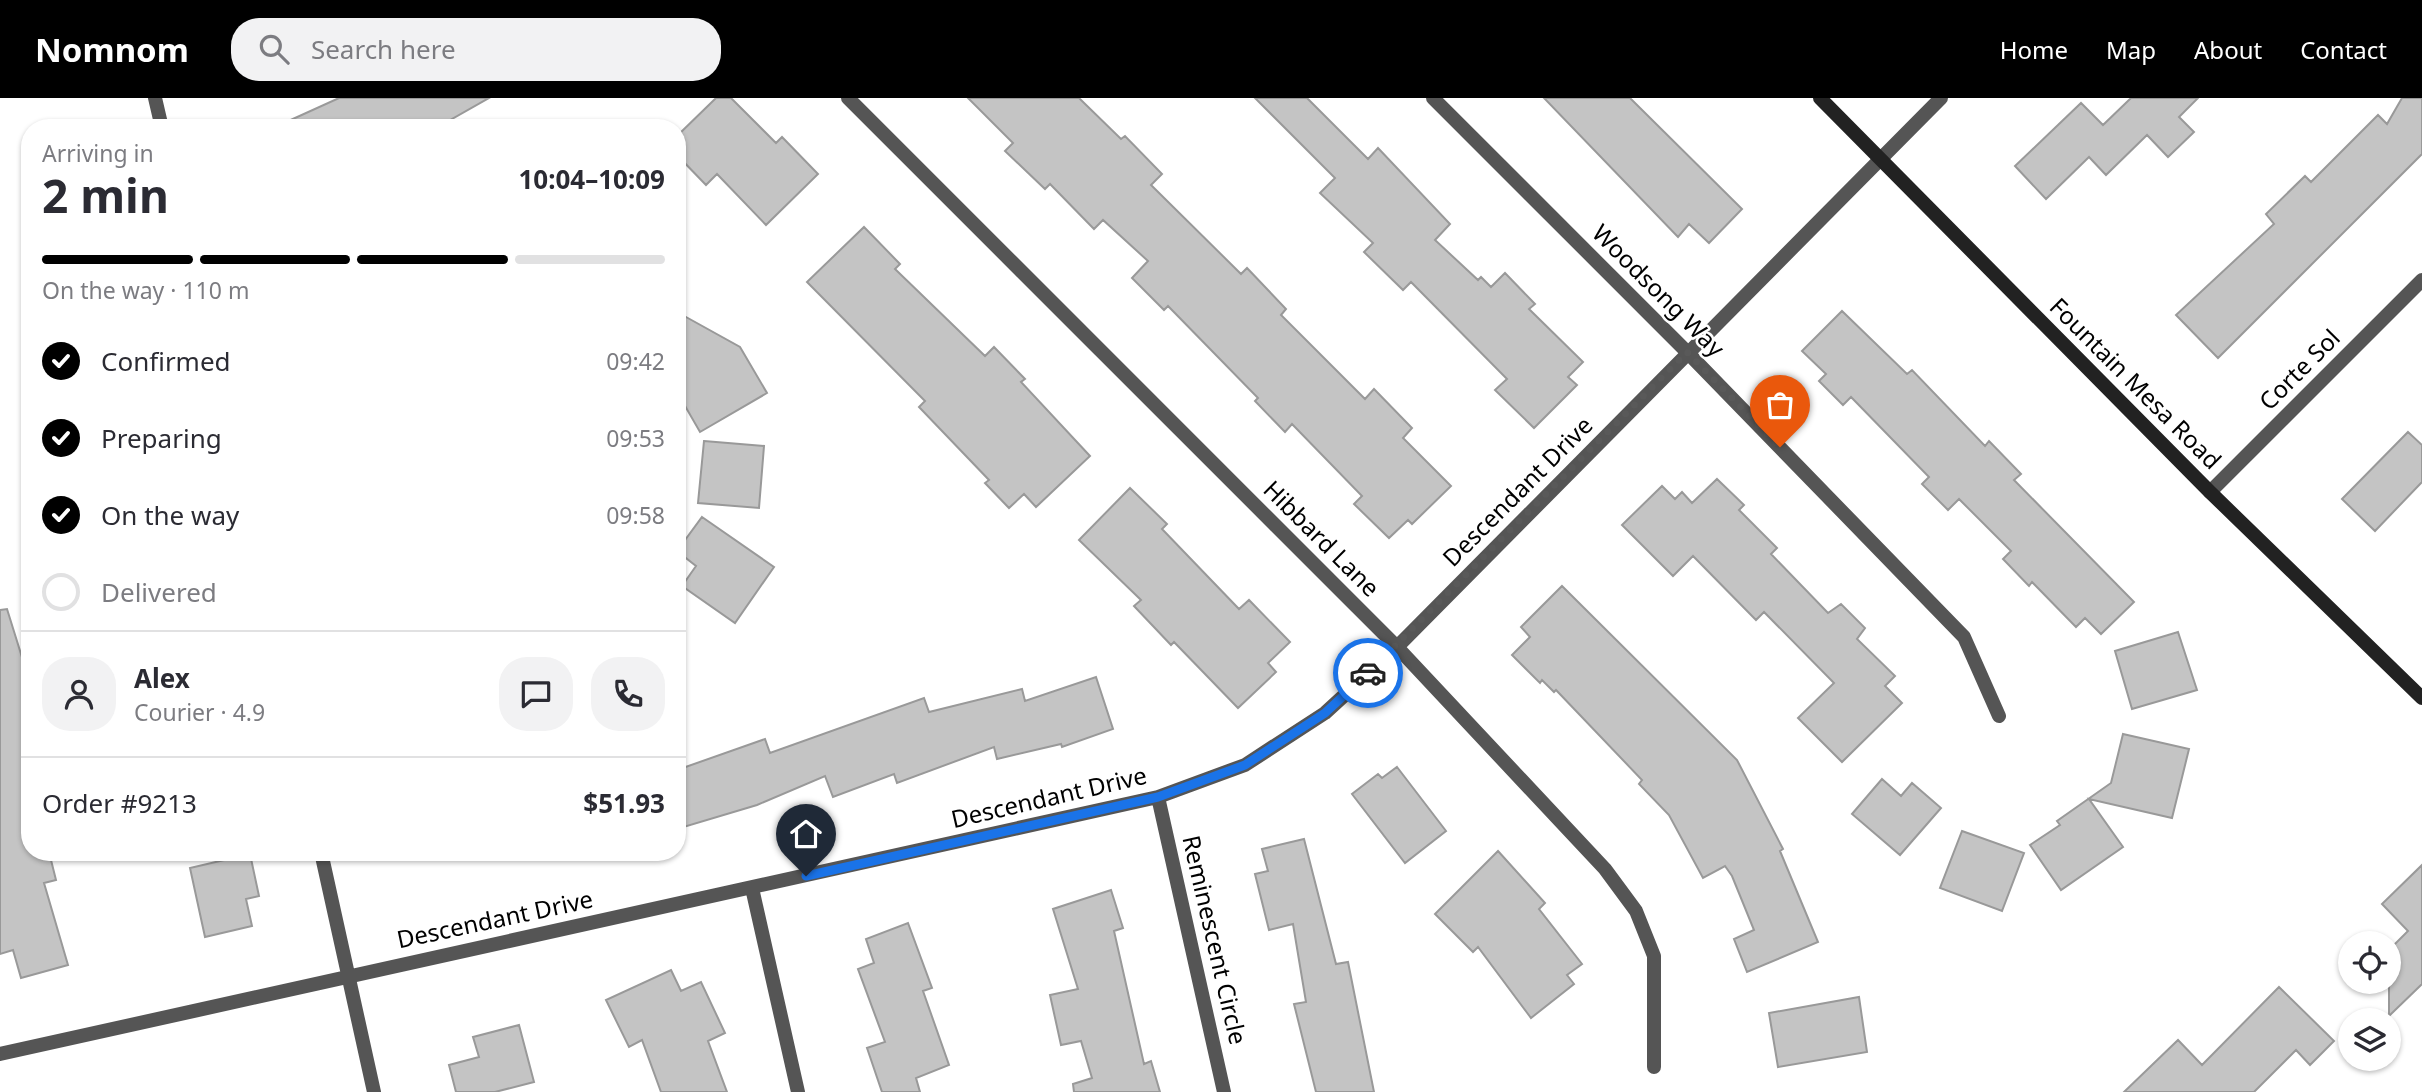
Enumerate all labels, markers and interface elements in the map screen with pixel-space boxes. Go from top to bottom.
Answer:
search box [231,18,721,81]
text: Nomnom [35,27,189,72]
icon: search [255,30,293,68]
text: Search here [311,31,456,67]
text: Home [2000,33,2068,66]
text: Map [2106,33,2156,66]
text: About [2194,33,2262,66]
text: Contact [2300,33,2387,66]
text: Arriving in [42,137,154,169]
text: 10:04–10:09 [518,161,665,197]
text: 2 min [42,164,169,226]
street label: Woodsong Way [1586,216,1733,364]
text: On the way · 110 m [42,274,249,306]
street label: Fountain Mesa Road [2043,290,2229,476]
street label: Corte Sol [2251,321,2347,417]
icon: check [42,342,80,380]
text: Confirmed [101,343,231,379]
text: 09:42 [606,345,665,377]
pin [1750,375,1810,447]
icon: bag [1761,386,1799,424]
street label: Descendant Drive [1435,409,1599,573]
icon: check [42,419,80,457]
text: Preparing [101,420,222,456]
text: 09:53 [606,422,665,454]
street label: Hibbard Lane [1257,473,1387,603]
icon: check [42,496,80,534]
text: On the way [101,497,239,533]
text: 09:58 [606,499,665,531]
text: Delivered [101,574,217,610]
courier [1333,638,1403,708]
icon: car [1349,654,1387,692]
button: person [42,657,116,731]
button: chat [499,657,573,731]
button: phone [591,657,665,731]
text: Alex [134,660,190,696]
text: Courier · 4.9 [134,696,265,728]
street label: Descendant Drive [948,758,1150,835]
text: Order #9213 [42,785,197,821]
text: $51.93 [583,785,665,821]
pin [776,804,836,876]
icon: home [787,815,825,853]
street label: Reminescent Circle [1175,832,1256,1048]
street label: Descendant Drive [394,882,596,955]
map controls [2338,931,2401,1071]
button: locate [2338,931,2401,994]
button: layers [2338,1008,2401,1071]

